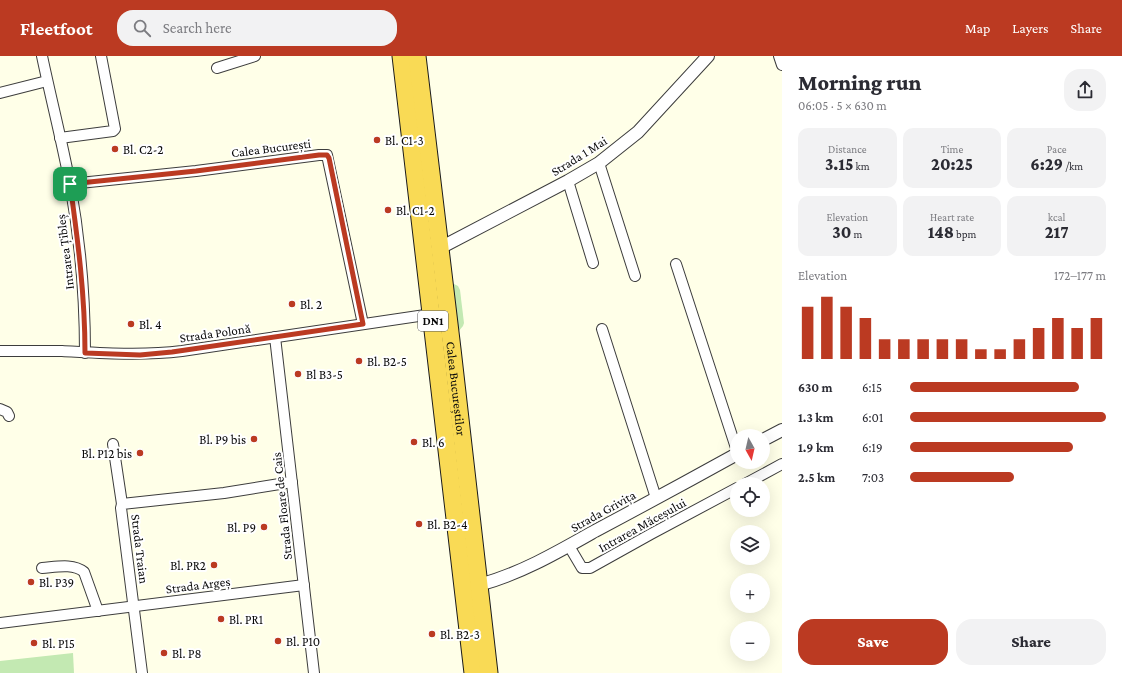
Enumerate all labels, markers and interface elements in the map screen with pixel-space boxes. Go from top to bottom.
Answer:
search box [117,10,397,46]
icon: search [131,17,153,39]
text: Fleetfoot [20,18,93,39]
text: Search here [163,20,232,36]
text: Map [965,20,990,36]
text: Layers [1012,20,1049,36]
text: Share [1071,20,1102,36]
button: share [1064,69,1106,111]
text: Morning run [798,70,921,95]
text: 06:05 · 5 × 630 m [798,98,887,113]
place label: Bl. C1-3 [385,133,424,148]
street label: Strada 1 Mai [548,133,610,179]
marker: Bl. C1-3 [372,135,382,145]
street label: Calea București [230,136,313,161]
place label: Bl. C2-2 [123,142,164,157]
text: Distance [828,143,867,155]
text: Time [941,143,963,155]
text: Pace [1047,143,1067,155]
marker: Bl. C2-2 [110,144,120,154]
text: 3.15 [825,155,854,174]
text: 20:25 [931,155,973,174]
text: 6:29 [1030,155,1063,174]
text: km [854,160,870,172]
text: /km [1063,160,1083,172]
pin [53,167,87,201]
icon: arrive [59,173,81,195]
place label: Bl. C1-2 [396,203,435,218]
marker: Bl. C1-2 [383,205,393,215]
text: Elevation [827,211,868,223]
text: Heart rate [930,211,974,223]
text: kcal [1048,211,1066,223]
street label: Intrarea Țibleș [53,213,79,290]
text: 30 [832,223,851,242]
text: 148 [928,223,954,242]
text: 217 [1045,223,1069,242]
text: m [851,228,862,240]
text: bpm [954,228,976,240]
text: Elevation [798,268,847,283]
text: 172–177 m [1054,268,1106,283]
place label: Bl. 2 [300,297,322,312]
marker: Bl. 2 [287,299,297,309]
road number: DN1 [418,311,448,331]
place label: Bl. 4 [139,317,162,332]
marker: Bl. 4 [126,319,136,329]
street label: Strada Polonă [178,321,252,345]
street label: Calea Bucureștilor [444,341,469,437]
place label: Bl. B2-5 [367,354,407,369]
marker: Bl. B2-5 [354,356,364,366]
place label: Bl B3-5 [306,367,343,382]
marker: Bl B3-5 [293,369,303,379]
text: 630 m [798,380,833,395]
text: 6:15 [862,380,882,395]
text: 1.3 km [798,410,833,425]
text: 6:01 [862,410,883,425]
north arrow [730,429,770,469]
map controls [730,429,770,661]
place label: Bl. P9 bis [199,432,246,447]
marker: Bl. P9 bis [249,434,259,444]
place label: Bl. 6 [422,435,445,450]
marker: Bl. 6 [409,437,419,447]
text: 1.9 km [798,440,834,455]
text: 6:19 [862,440,883,455]
place label: Bl. P12 bis [81,446,132,461]
marker: Bl. P12 bis [135,448,145,458]
street label: Strada Floare de Cais [269,452,295,560]
text: 2.5 km [798,470,835,485]
text: 7:03 [862,470,884,485]
button: locate [730,477,770,517]
street label: Strada Grivița [568,487,639,536]
street label: Intrarea Măceșului [596,494,689,556]
street label: Strada Traian [128,513,152,585]
place label: Bl. B2-4 [427,517,468,532]
marker: Bl. B2-4 [414,519,424,529]
place label: Bl. P9 [227,520,256,535]
marker: Bl. P9 [259,522,269,532]
button: layers [730,525,770,565]
place label: Bl. PR2 [170,558,206,573]
marker: Bl. PR2 [209,560,219,570]
button: + [730,573,770,613]
street label: Strada Argeș [165,574,231,597]
place label: Bl. P39 [39,575,74,590]
marker: Bl. P39 [26,577,36,587]
place label: Bl. PR1 [229,612,263,627]
marker: Bl. PR1 [216,614,226,624]
button: Save [798,619,948,665]
button: Share [956,619,1106,665]
button: − [730,621,770,661]
place label: Bl. B2-3 [440,627,480,642]
marker: Bl. B2-3 [427,629,437,639]
place label: Bl. P10 [286,634,320,649]
place label: Bl. P15 [42,636,75,651]
marker: Bl. P10 [273,636,283,646]
marker: Bl. P15 [29,638,39,648]
place label: Bl. P8 [172,646,201,661]
marker: Bl. P8 [159,648,169,658]

